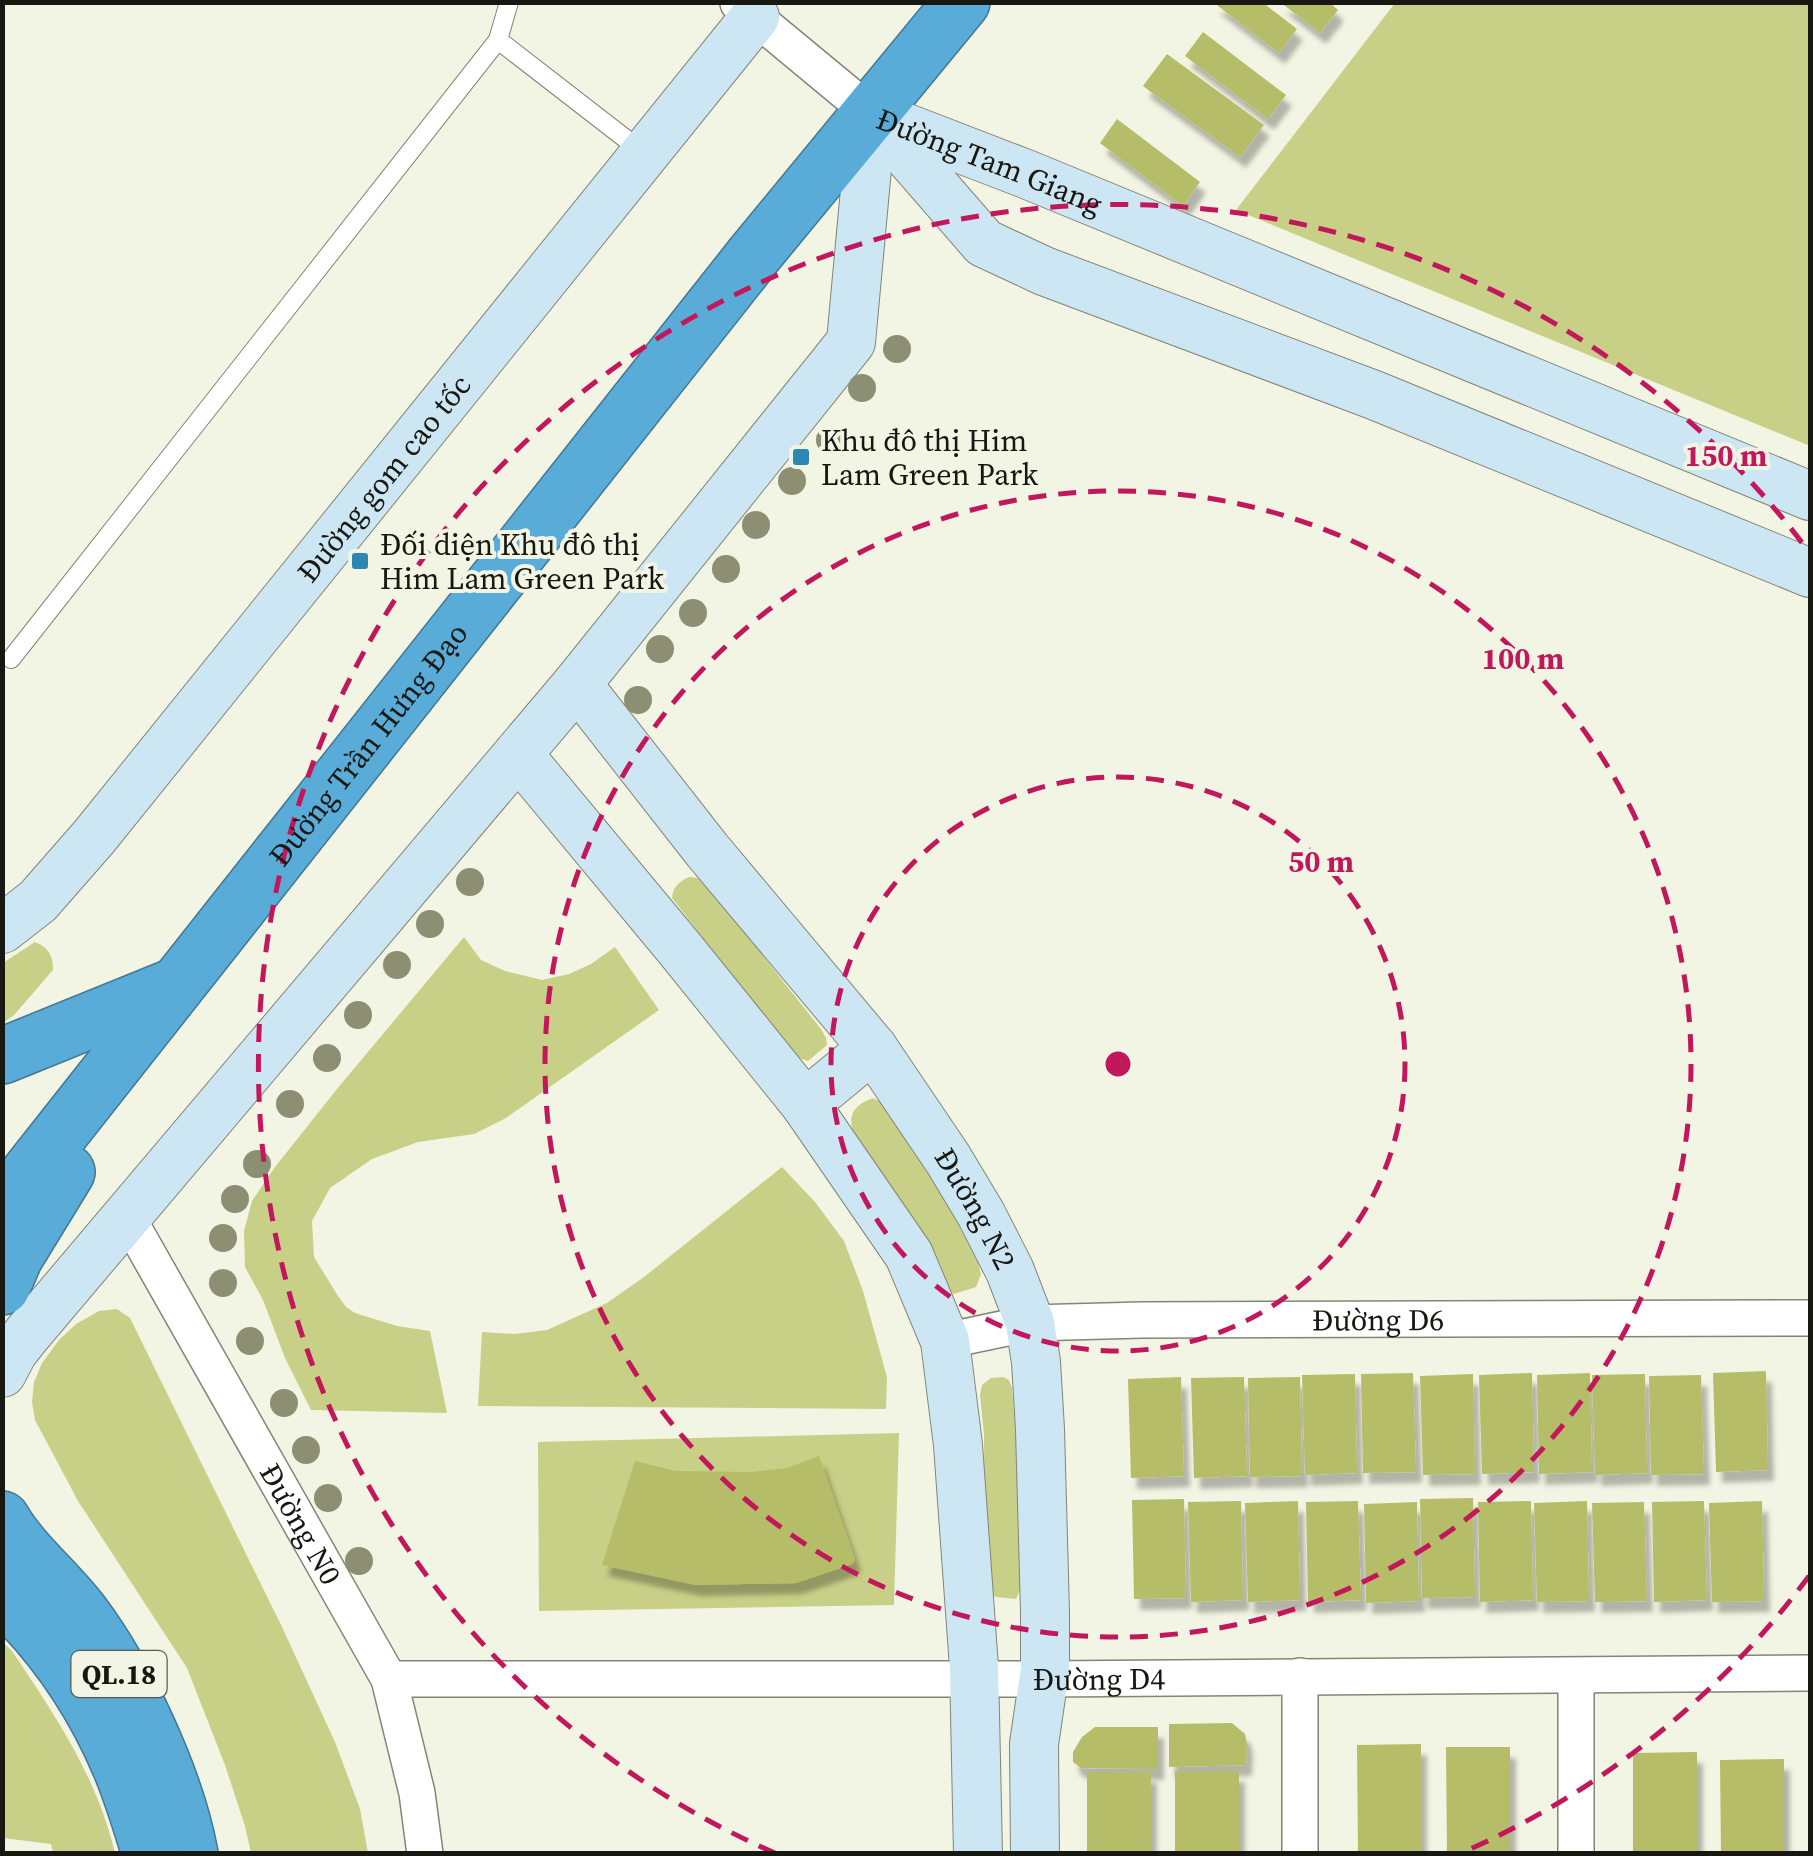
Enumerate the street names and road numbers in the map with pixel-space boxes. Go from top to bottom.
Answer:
street label: Đường Tam Giang [871,98,1109,224]
street label: Đường gom cao tốc [287,365,480,590]
street label: Đường Trần Hưng Đạo [259,614,477,874]
street label: Đường N2 [925,1140,1026,1276]
street label: Đường D6 [1312,1299,1444,1340]
street label: Đường N0 [250,1456,352,1592]
road number: QL.18 [72,1651,166,1697]
street label: Đường D4 [1033,1658,1165,1700]

